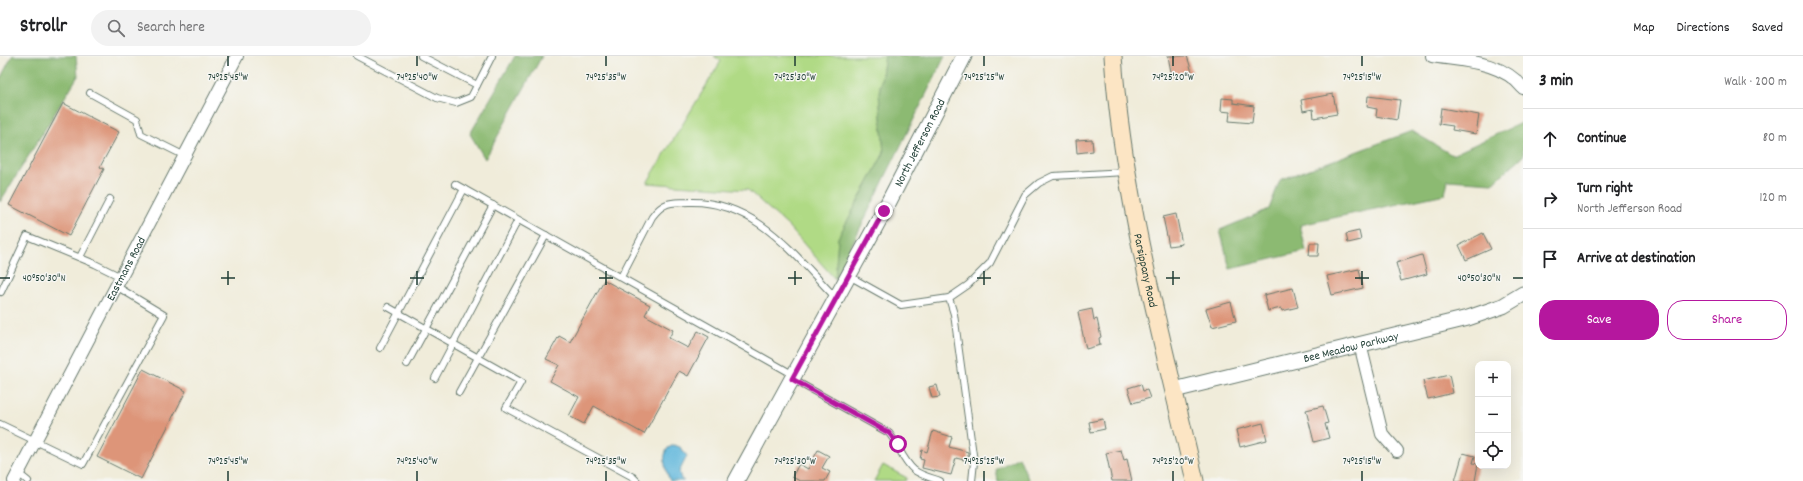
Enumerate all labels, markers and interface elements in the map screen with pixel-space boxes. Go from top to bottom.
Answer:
search box [91,10,371,46]
text: Strollr [20,14,67,41]
icon: search [105,17,127,39]
text: Search here [137,17,205,39]
text: Map [1633,18,1655,38]
text: Directions [1677,18,1730,38]
text: Saved [1752,18,1783,38]
text: 3 min [1539,70,1573,94]
text: 74°25'45"W [208,71,248,85]
text: 74°25'40"W [396,71,438,85]
text: 74°25'35"W [586,71,627,85]
text: 74°25'30"W [774,71,816,85]
text: 74°25'25"W [964,71,1004,85]
text: 74°25'20"W [1152,71,1194,85]
text: 74°25'15"W [1343,71,1381,85]
text: Walk · 200 m [1724,73,1787,92]
street label: North Jefferson Road [891,96,951,190]
icon: ahead [1539,128,1561,150]
text: Continue [1577,128,1626,150]
text: 80 m [1763,129,1787,148]
text: Turn right [1577,178,1633,200]
icon: right [1539,188,1561,210]
text: 120 m [1759,189,1787,208]
text: North Jefferson Road [1577,200,1682,219]
route end [875,202,893,220]
street label: Parsippany Road [1128,232,1161,309]
street label: Eastmans Road [103,234,151,304]
icon: arrive [1539,248,1561,270]
text: Arrive at destination [1577,248,1695,270]
text: 40°50'30"N [22,272,66,286]
text: 40°50'30"N [1457,272,1501,286]
button: Save [1539,300,1659,340]
button: Share [1667,300,1787,340]
street label: Bee Meadow Parkway [1302,328,1401,368]
map controls [1475,361,1511,469]
button: + [1475,361,1511,397]
button: − [1475,397,1511,433]
button: locate [1475,433,1511,469]
route start [889,435,907,453]
text: 74°25'45"W [208,455,248,469]
text: 74°25'40"W [396,455,438,469]
text: 74°25'35"W [586,455,627,469]
text: 74°25'30"W [774,455,816,469]
text: 74°25'25"W [964,455,1004,469]
text: 74°25'20"W [1152,455,1194,469]
text: 74°25'15"W [1343,455,1381,469]

